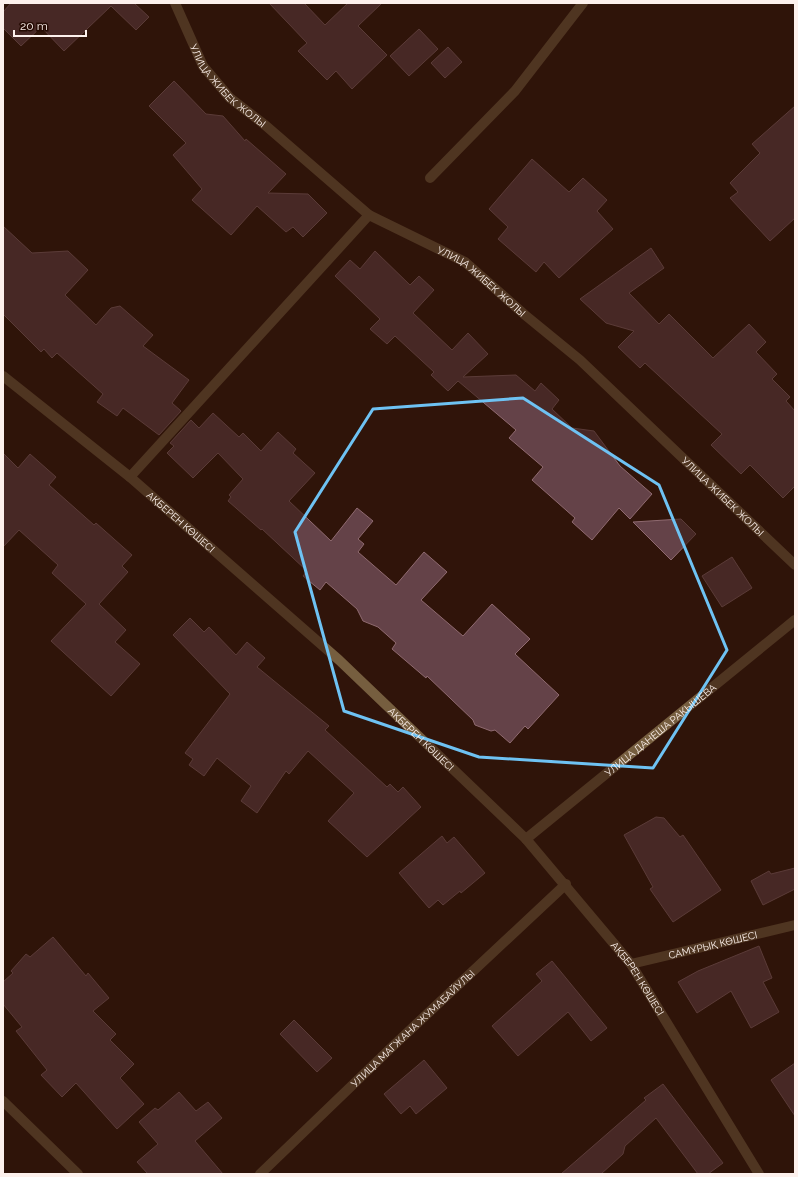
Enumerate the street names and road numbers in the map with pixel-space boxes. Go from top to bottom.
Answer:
street label: УЛИЦА ЖИБЕК ЖОЛЫ [188,42,268,129]
street label: УЛИЦА ЖИБЕК ЖОЛЫ [436,244,528,318]
street label: УЛИЦА ЖИБЕК ЖОЛЫ [680,455,766,538]
street label: АҚБЕРЕН КӨШЕСІ [145,489,217,554]
street label: УЛИЦА ДАНЕША РАКЫШЕВА [602,681,718,778]
street label: АҚБЕРЕН КӨШЕСІ [386,705,456,773]
street label: САМҰРЫҚ КӨШЕСІ [667,929,758,960]
street label: АҚБЕРЕН КӨШЕСІ [609,939,666,1017]
street label: УЛИЦА МАГЖАНА ЖУМАБАЙУЛЫ [349,967,476,1089]

